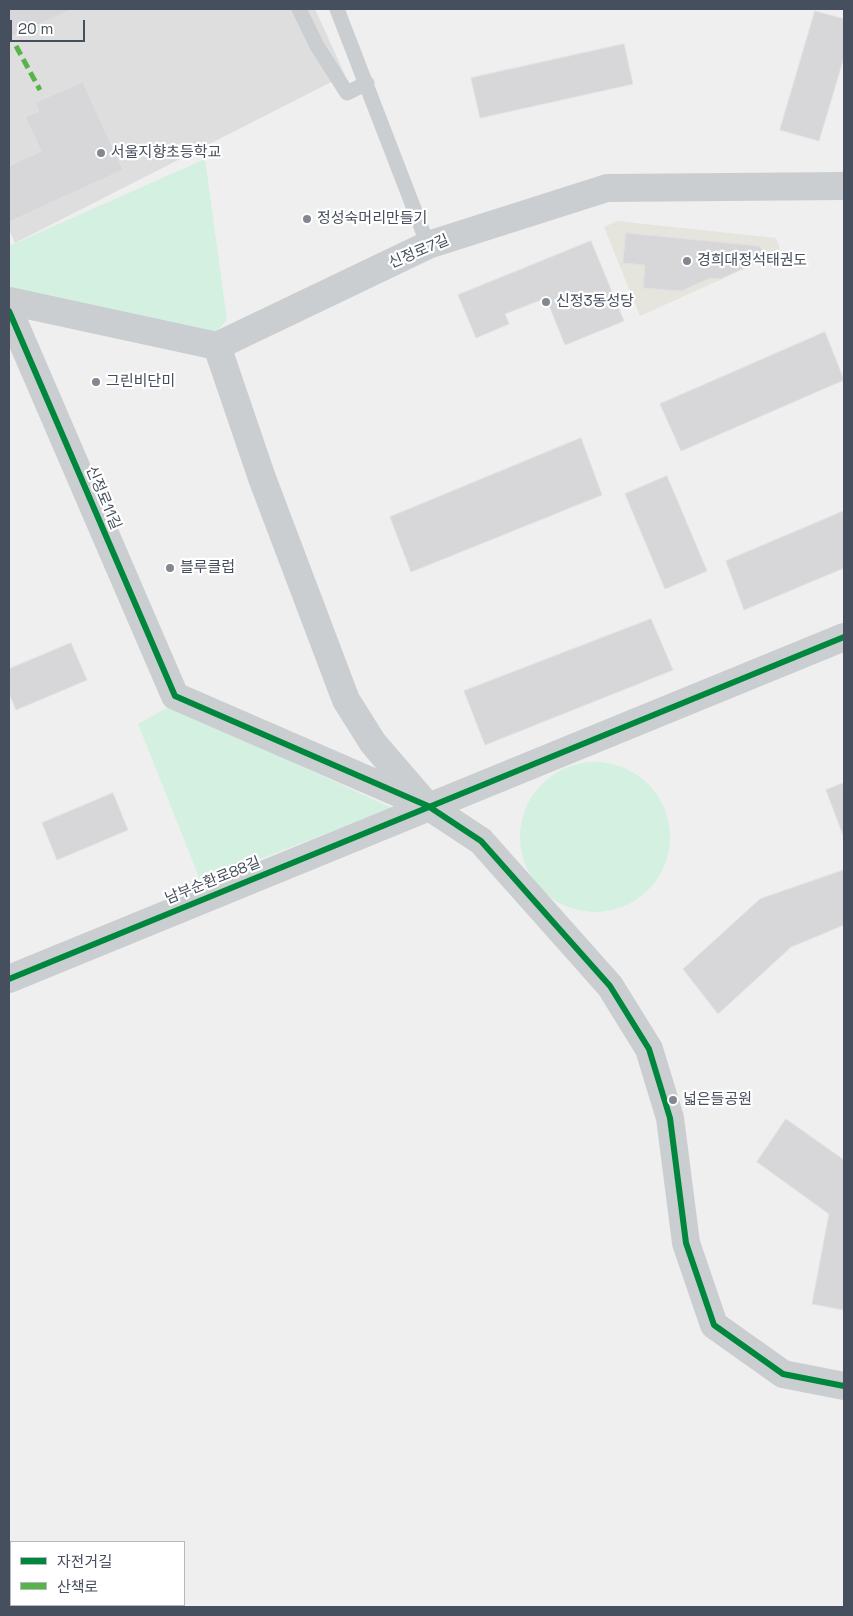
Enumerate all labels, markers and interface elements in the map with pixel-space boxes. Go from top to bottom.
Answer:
scale bar [12,10,88,42]
text: 20 m [18,19,53,38]
place label: 서울지향초등학교 [111,144,221,162]
marker: 서울지향초등학교 [95,147,107,159]
place label: 정성숙머리만들기 [317,210,427,228]
marker: 정성숙머리만들기 [301,213,313,225]
street label: 신정로7길 [386,231,452,273]
place label: 경희대정석태권도 [697,252,807,270]
marker: 경희대정석태권도 [681,255,693,267]
place label: 신정3동성당 [556,293,634,311]
marker: 신정3동성당 [540,296,552,308]
place label: 그린비단미 [106,373,175,391]
marker: 그린비단미 [90,376,102,388]
street label: 신정로11길 [81,463,125,533]
place label: 블루클럽 [180,559,235,577]
marker: 블루클럽 [164,562,176,574]
street label: 남부순환로88길 [163,854,263,908]
place label: 넓은들공원 [683,1091,752,1109]
marker: 넓은들공원 [667,1094,679,1106]
legend [10,1541,185,1606]
text: 자전거길 [57,1552,112,1571]
text: 산책로 [57,1577,98,1596]

